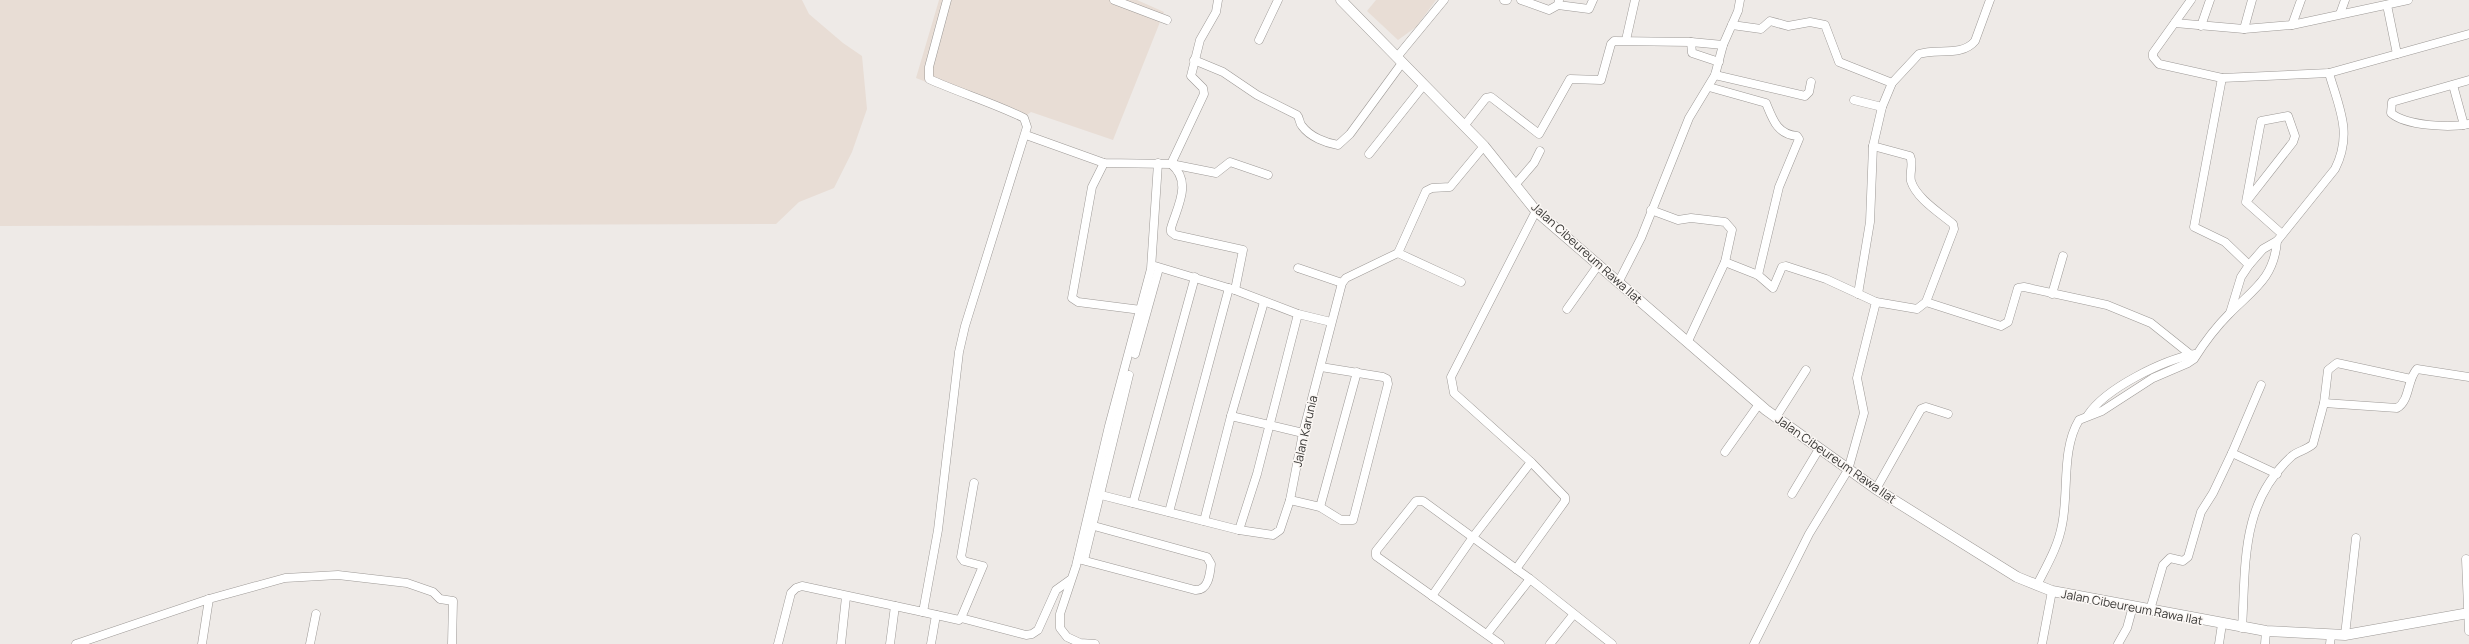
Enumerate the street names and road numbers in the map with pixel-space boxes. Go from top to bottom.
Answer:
street label: Jalan Cibeureum Rawa Ilat [1528,199,1646,308]
street label: Jalan Karunia [1288,393,1322,469]
street label: Jalan Cibeureum Rawa Ilat [1772,411,1900,507]
street label: Jalan Cibeureum Rawa Ilat [2060,585,2204,629]

